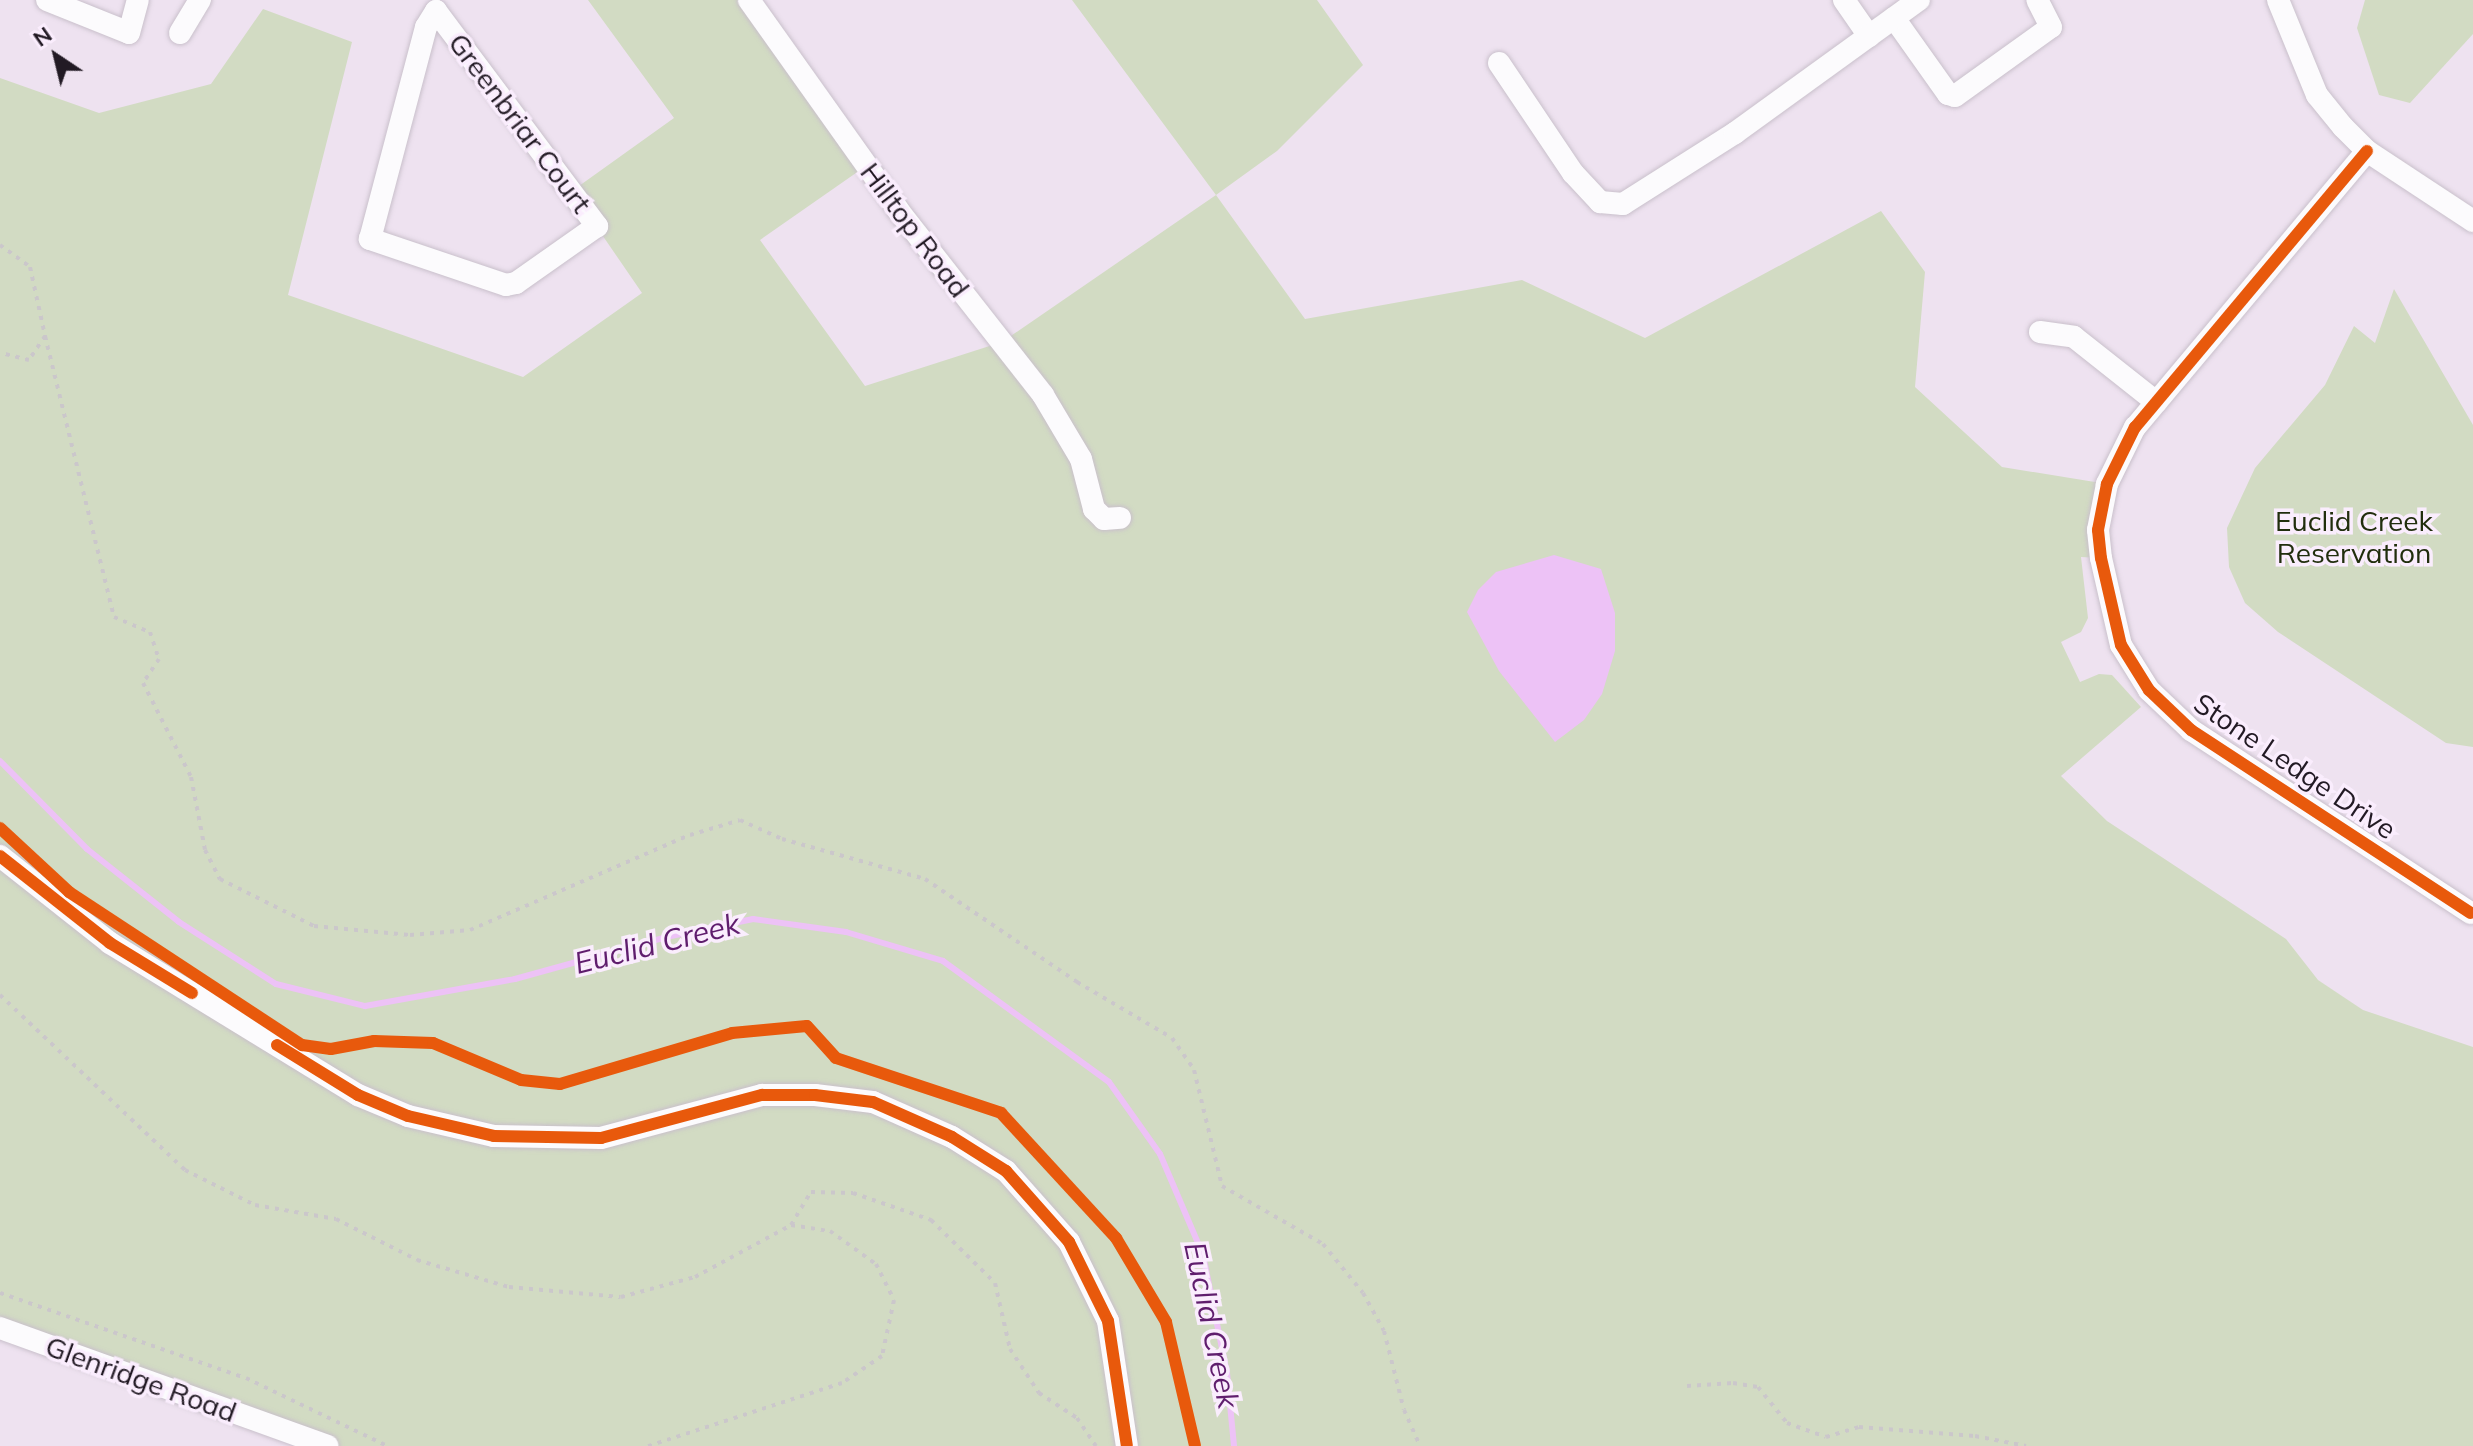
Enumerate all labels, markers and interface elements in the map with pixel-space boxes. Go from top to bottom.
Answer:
north arrow [16,16,96,96]
text: N [27,20,57,53]
street label: Greenbriar Court [442,27,598,219]
street label: Hilltop Road [853,156,977,304]
park label: Euclid Creek Reservation [2275,504,2433,570]
street label: Stone Ledge Drive [2188,686,2402,846]
water label: Euclid Creek [571,905,743,981]
water label: Euclid Creek [1177,1238,1247,1412]
street label: Glenridge Road [41,1329,241,1429]

